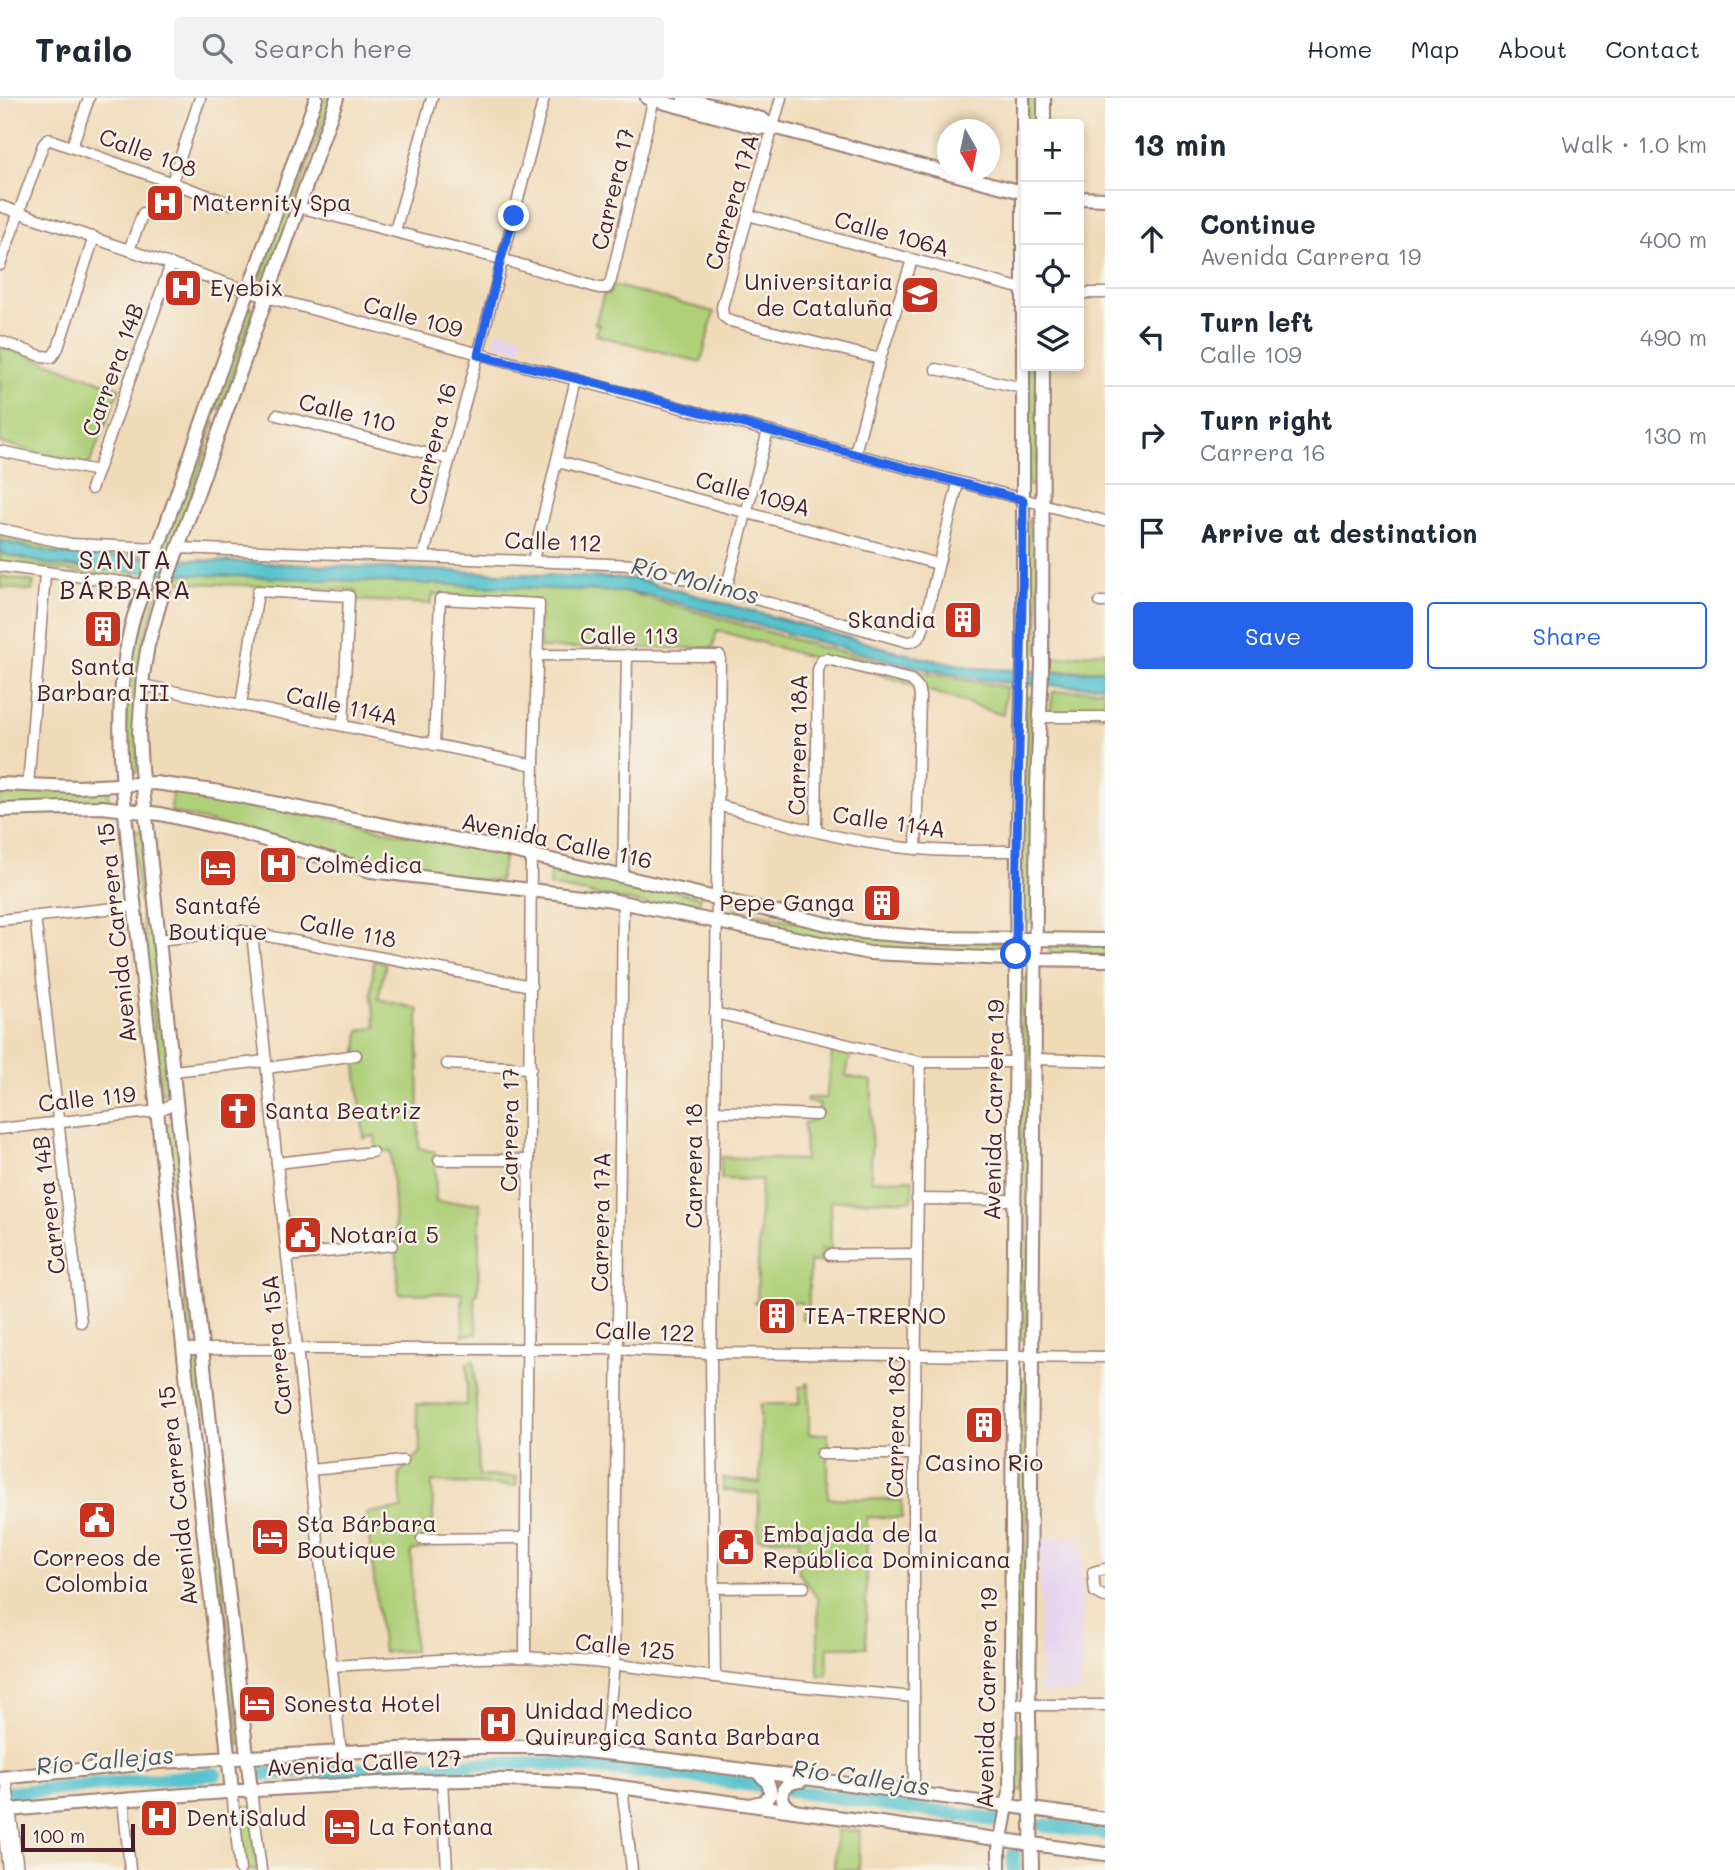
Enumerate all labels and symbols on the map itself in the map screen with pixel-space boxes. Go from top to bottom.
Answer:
north arrow [937,119,1000,182]
street label: Calle 108 [95,120,202,184]
street label: Carrera 17 [583,125,641,253]
street label: Carrera 17A [697,130,765,273]
hospital icon: Maternity Spa [144,182,186,224]
place label: Maternity Spa [192,187,351,217]
route end [498,200,529,231]
street label: Calle 106A [831,203,953,263]
place label: Universitaria de Cataluña [744,266,893,322]
hospital icon: Eyebix [162,267,204,309]
place label: Eyebix [210,272,283,302]
school or university icon: Universitaria de Cataluña [899,274,941,316]
street label: Calle 109 [360,288,466,344]
street label: Carrera 14B [74,299,150,440]
street label: Carrera 16 [401,379,463,508]
street label: Calle 110 [296,386,399,439]
street label: Calle 109A [692,463,814,523]
street label: Calle 112 [504,524,602,558]
district label: SANTA BÁRBARA [59,542,193,606]
water label: Río Molinos [628,549,763,610]
building icon: Skandia [942,599,984,641]
place label: Skandia [848,604,936,634]
building icon: Santa Barbara III [82,608,124,650]
street label: Calle 113 [580,620,678,650]
place label: Santa Barbara III [37,651,169,707]
street label: Carrera 18A [781,674,813,816]
street label: Calle 114A [283,679,401,732]
street label: Calle 114A [831,798,948,844]
street label: Avenida Calle 116 [459,805,655,875]
street label: Avenida Carrera 15 [90,822,142,1045]
hospital icon: Colmédica [257,844,299,886]
hotel icon: Santafé Boutique [197,847,239,889]
place label: Colmédica [305,849,423,879]
building icon: Pepe Ganga [861,882,903,924]
place label: Pepe Ganga [719,887,855,917]
place label: Santafé Boutique [168,890,268,946]
street label: Calle 118 [297,906,399,954]
route start [1000,938,1031,969]
street label: Avenida Carrera 19 [976,999,1010,1221]
street label: Carrera 17 [493,1068,525,1192]
street label: Calle 119 [37,1078,137,1118]
church icon: Santa Beatriz [217,1090,259,1132]
place label: Santa Beatriz [265,1095,421,1125]
street label: Carrera 18 [678,1103,708,1229]
street label: Carrera 14B [25,1134,71,1276]
street label: Carrera 17A [584,1152,616,1292]
public building icon: Notaría 5 [282,1214,324,1256]
place label: Notaría 5 [330,1219,439,1249]
street label: Carrera 15A [254,1273,298,1417]
building icon: TEA-TRERNO [756,1295,798,1337]
place label: TEA-TRERNO [804,1300,946,1330]
street label: Calle 122 [595,1314,695,1348]
street label: Carrera 18C [879,1356,911,1498]
street label: Avenida Carrera 15 [151,1385,203,1608]
building icon: Casino Rio [963,1404,1005,1446]
place label: Casino Rio [925,1447,1043,1477]
public building icon: Correos de Colombia [76,1499,118,1541]
place label: Sta Bárbara Boutique [297,1508,437,1564]
hotel icon: Sta Bárbara Boutique [249,1516,291,1558]
place label: Embajada de la República Dominicana [763,1518,1011,1574]
public building icon: Embajada de la República Dominicana [715,1526,757,1568]
place label: Correos de Colombia [33,1542,161,1598]
street label: Avenida Carrera 19 [969,1587,1003,1809]
street label: Calle 125 [574,1626,677,1666]
hotel icon: Sonesta Hotel [236,1683,278,1725]
place label: Sonesta Hotel [284,1688,441,1718]
place label: Unidad Medico Quirurgica Santa Barbara [525,1695,821,1751]
hospital icon: Unidad Medico Quirurgica Santa Barbara [477,1703,519,1745]
water label: Río Callejas [35,1738,175,1781]
street label: Avenida Calle 127 [265,1742,463,1782]
water label: Río Callejas [790,1752,932,1802]
hospital icon: DentiSalud [138,1797,180,1839]
place label: DentiSalud [186,1802,306,1832]
hotel icon: La Fontana [321,1806,363,1848]
place label: La Fontana [369,1811,494,1841]
scale bar [21,1821,135,1853]

